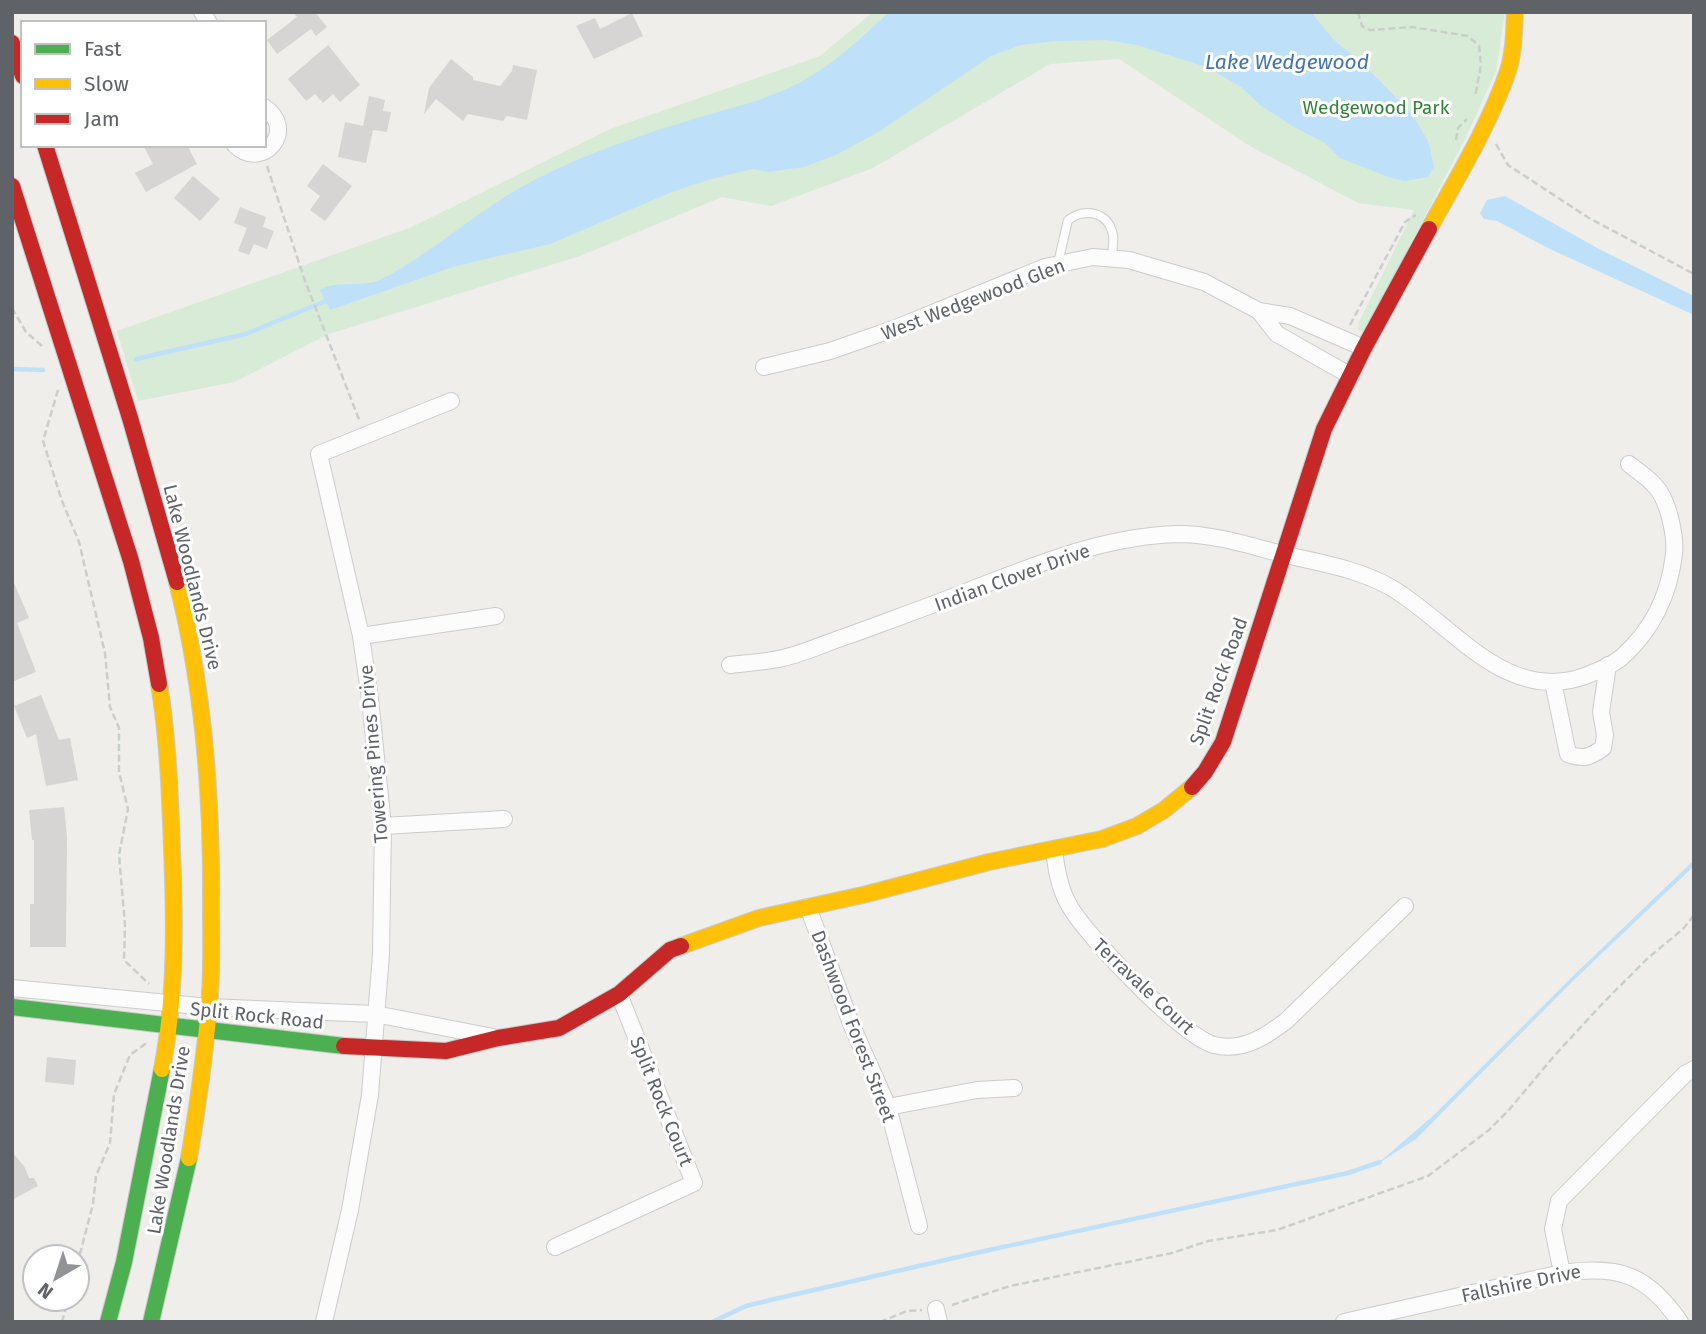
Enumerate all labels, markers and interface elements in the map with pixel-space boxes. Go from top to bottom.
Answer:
legend [21,21,266,147]
text: Fast [84,36,122,62]
water label: Lake Wedgewood [1205,49,1369,75]
text: Slow [84,71,129,97]
park label: Wedgewood Park [1303,96,1450,119]
text: Jam [84,106,120,132]
street label: West Wedgewood Glen [878,254,1068,345]
street label: Lake Woodlands Drive [158,482,227,672]
street label: Indian Clover Drive [931,539,1093,616]
street label: Split Rock Road [1185,614,1252,748]
street label: Towering Pines Drive [354,664,393,844]
street label: Dashwood Forest Street [806,927,901,1125]
street label: Terravale Court [1088,934,1199,1039]
street label: Split Rock Road [189,997,325,1034]
street label: Split Rock Court [625,1033,698,1169]
street label: Lake Woodlands Drive [142,1044,195,1236]
north arrow [21,1243,91,1313]
street label: Fallshire Drive [1459,1260,1583,1307]
text: N [33,1278,58,1304]

